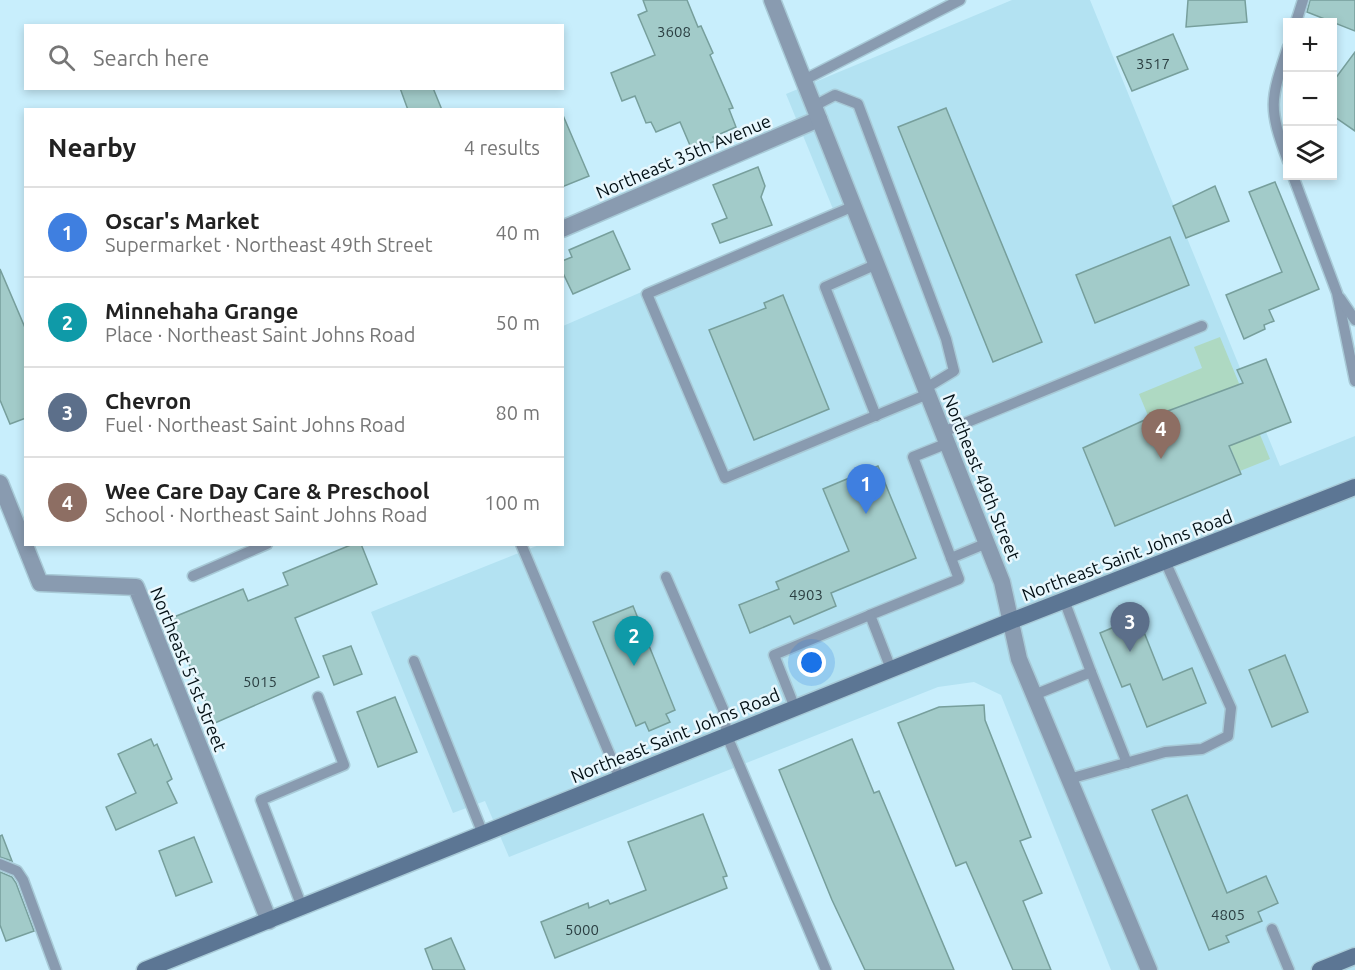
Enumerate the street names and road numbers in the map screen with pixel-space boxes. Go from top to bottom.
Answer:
street label: Northeast 35th Avenue [592,110,774,202]
street label: Northeast 49th Street [939,391,1025,563]
street label: Northeast Saint Johns Road [1019,506,1235,604]
street label: Northeast 51st Street [147,584,231,754]
street label: Northeast Saint Johns Road [568,684,782,786]

